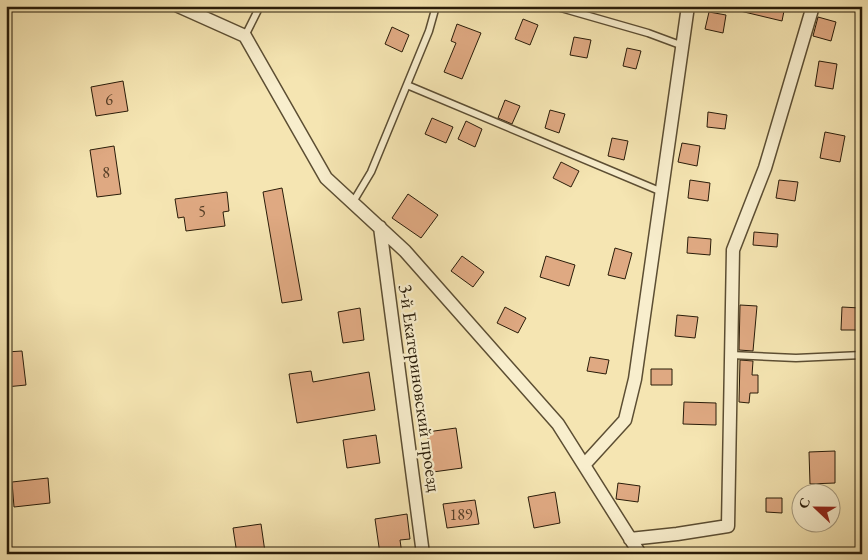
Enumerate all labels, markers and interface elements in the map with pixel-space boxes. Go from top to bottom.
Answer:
house number: 6 [105,89,113,110]
house number: 8 [102,162,110,183]
house number: 5 [198,201,206,222]
street label: 3-й Екатериновский проезд [393,282,447,494]
north arrow [790,482,840,532]
text: С [794,495,814,511]
house number: 189 [449,504,473,525]

